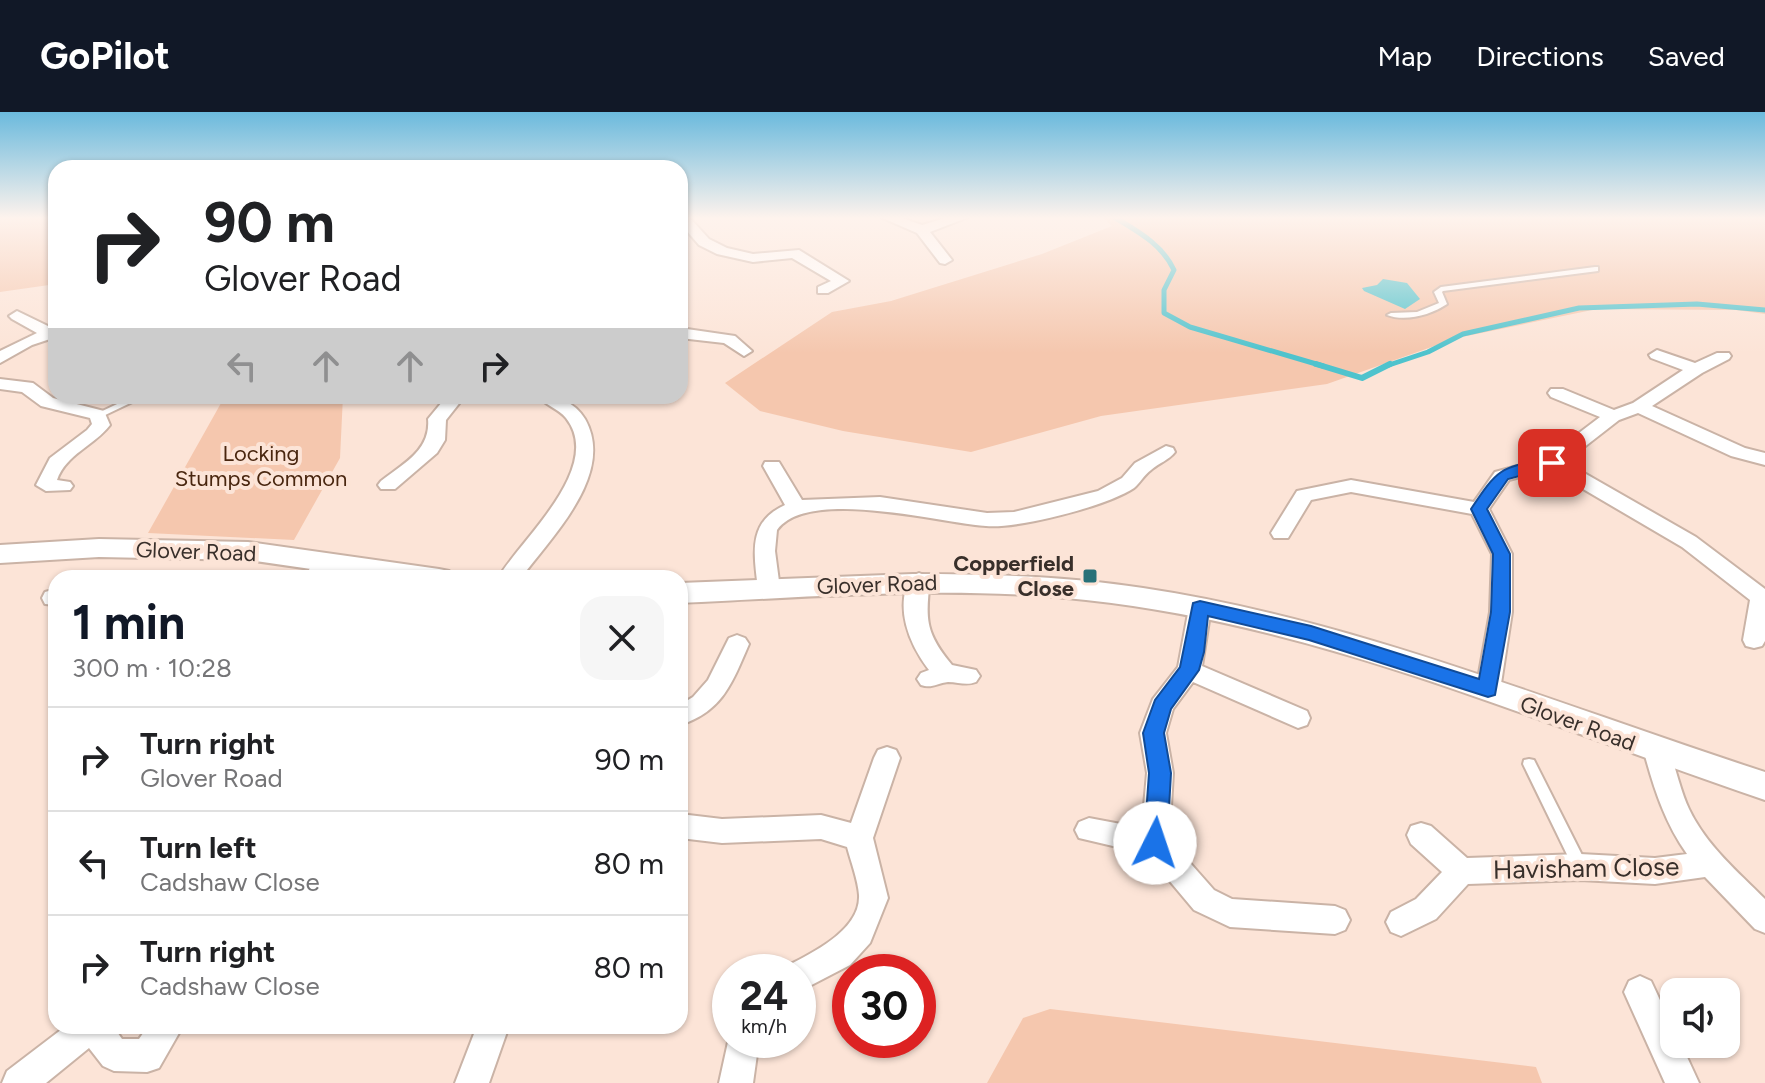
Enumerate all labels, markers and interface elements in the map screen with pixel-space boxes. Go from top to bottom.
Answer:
text: GoPilot [40,33,170,79]
text: Map [1378,39,1432,73]
text: Directions [1476,39,1604,73]
text: Saved [1648,39,1725,73]
text: 90 m [204,189,335,256]
icon: right [72,192,176,296]
text: Glover Road [204,257,402,300]
icon: left [220,344,264,388]
icon: ahead [304,344,348,388]
icon: ahead [388,344,432,388]
icon: right [472,344,516,388]
pin [1518,429,1586,497]
park label: Locking Stumps Common [175,440,347,492]
icon: arrive [1530,441,1574,485]
street label: Glover Road [135,536,257,567]
place label: Copperfield Close [953,550,1074,602]
marker: Copperfield Close [1081,567,1099,585]
street label: Glover Road [816,569,938,600]
text: 1 min [72,593,185,651]
button: close [580,596,664,680]
text: 300 m · 10:28 [72,652,232,684]
street label: Glover Road [1516,690,1639,757]
text: Turn right [140,725,275,762]
icon: right [72,737,116,781]
text: 90 m [595,741,664,778]
text: Glover Road [140,762,283,794]
position arrow [1113,801,1197,885]
text: Turn left [140,829,257,866]
icon: left [72,841,116,885]
text: 80 m [593,845,664,882]
street label: Havisham Close [1493,850,1679,886]
text: Cadshaw Close [140,866,320,898]
text: Turn right [140,933,275,970]
icon: right [72,945,116,989]
text: 80 m [593,949,664,986]
speed limit sign: 30 [832,954,936,1058]
text: Cadshaw Close [140,970,320,1002]
text: 24 [740,972,788,1020]
map controls [1660,978,1740,1058]
button: sound [1660,978,1740,1058]
text: km/h [741,1014,787,1038]

